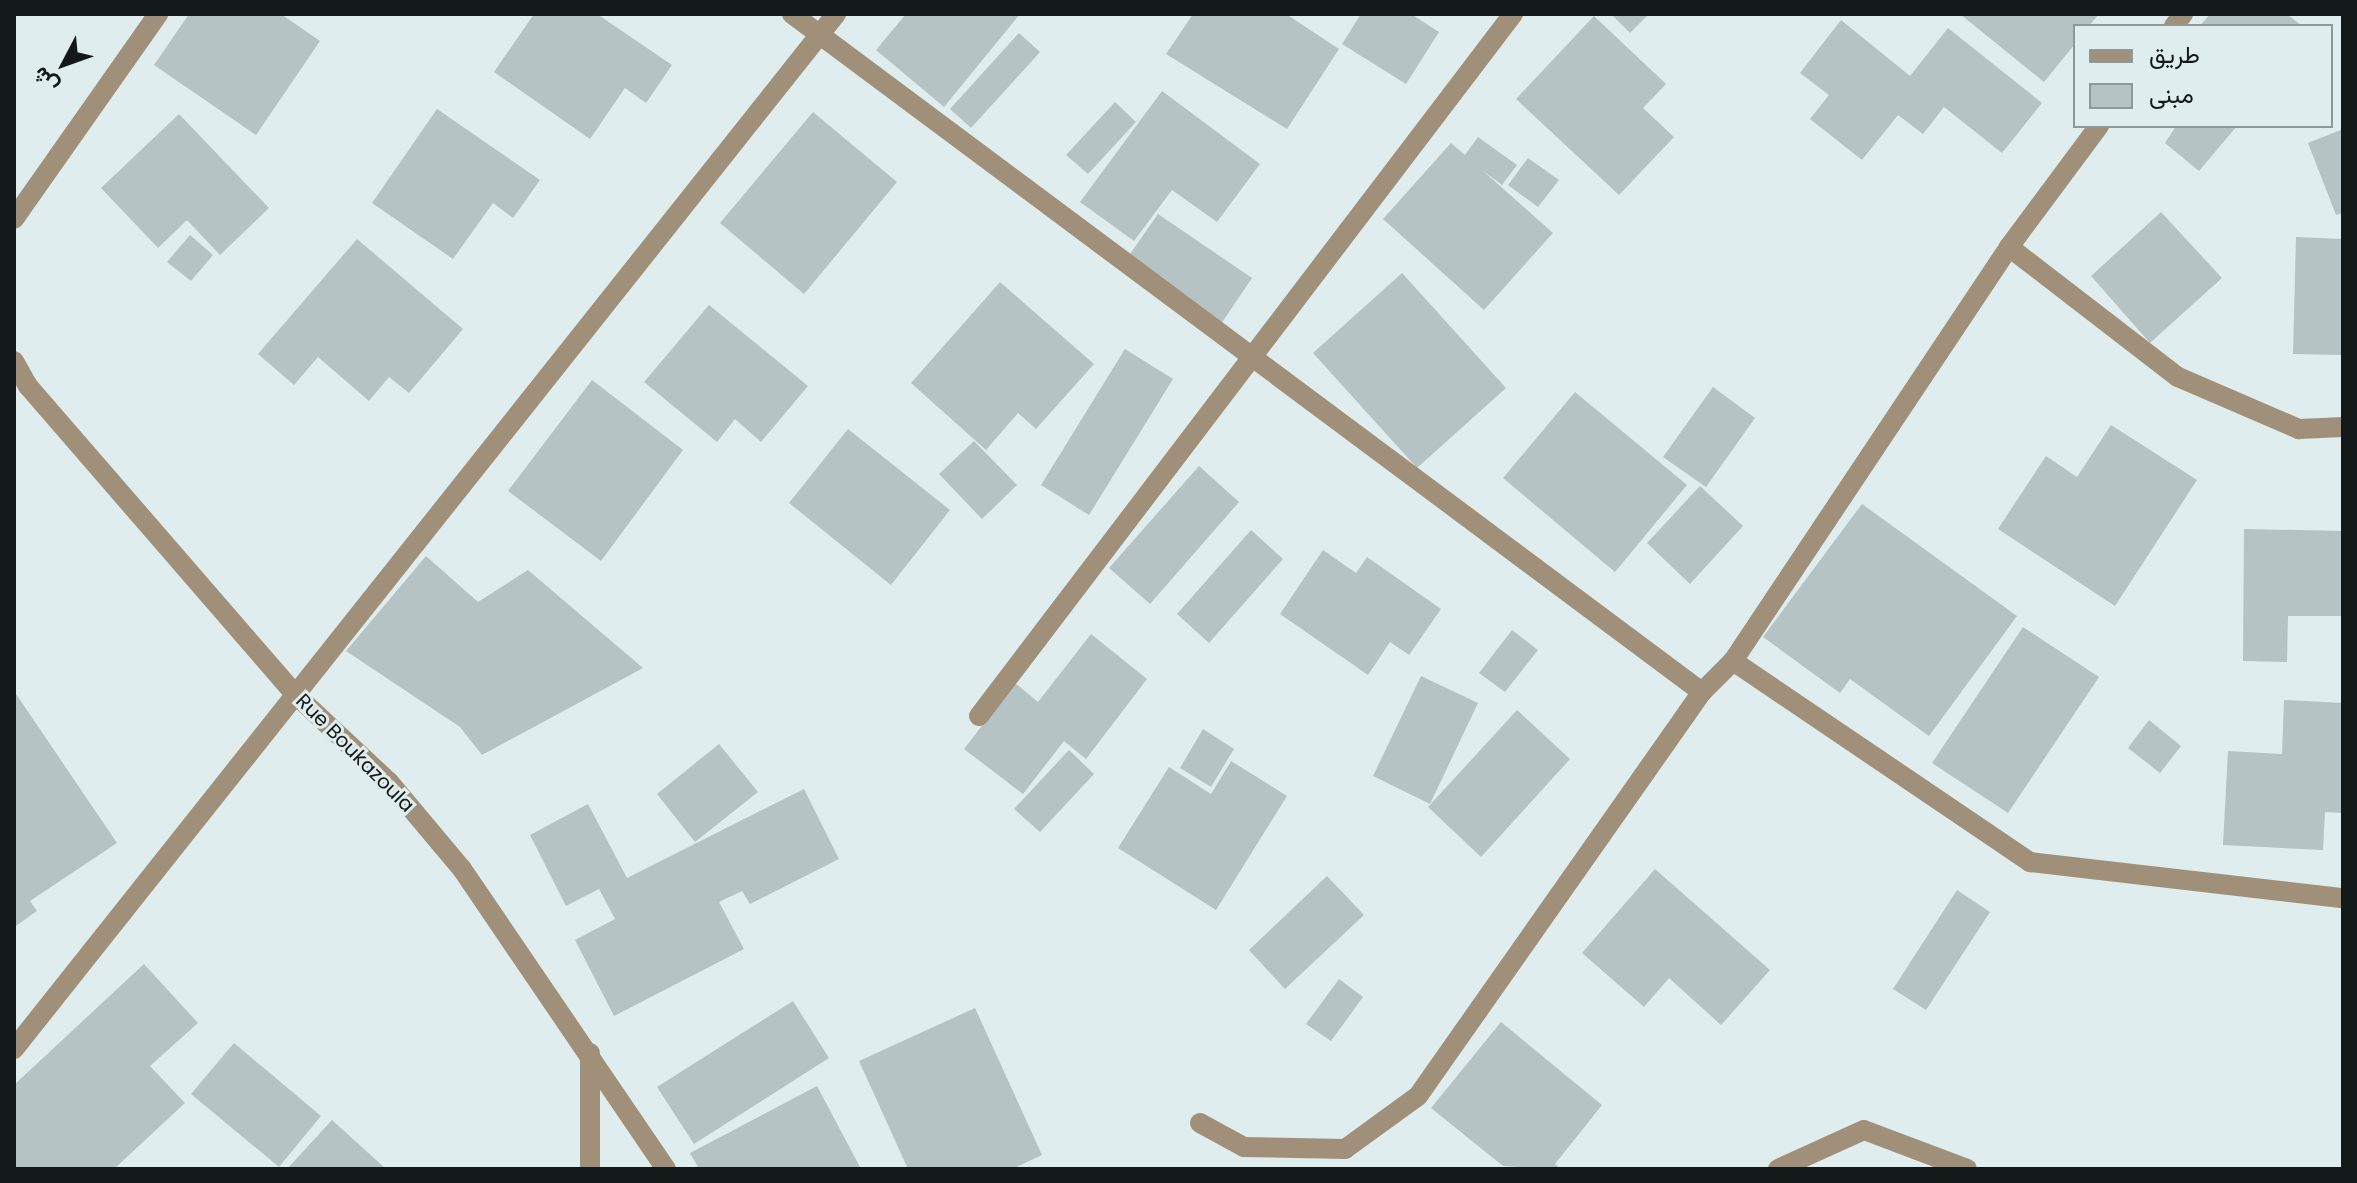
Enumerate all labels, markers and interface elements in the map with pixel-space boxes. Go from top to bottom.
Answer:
north arrow [24,24,104,104]
legend [2073,24,2333,128]
text: طريق [2149,38,2200,71]
text: ش [25,60,66,100]
text: مبنى [2149,78,2194,111]
street label: Rue Boukazoula [291,689,419,817]

